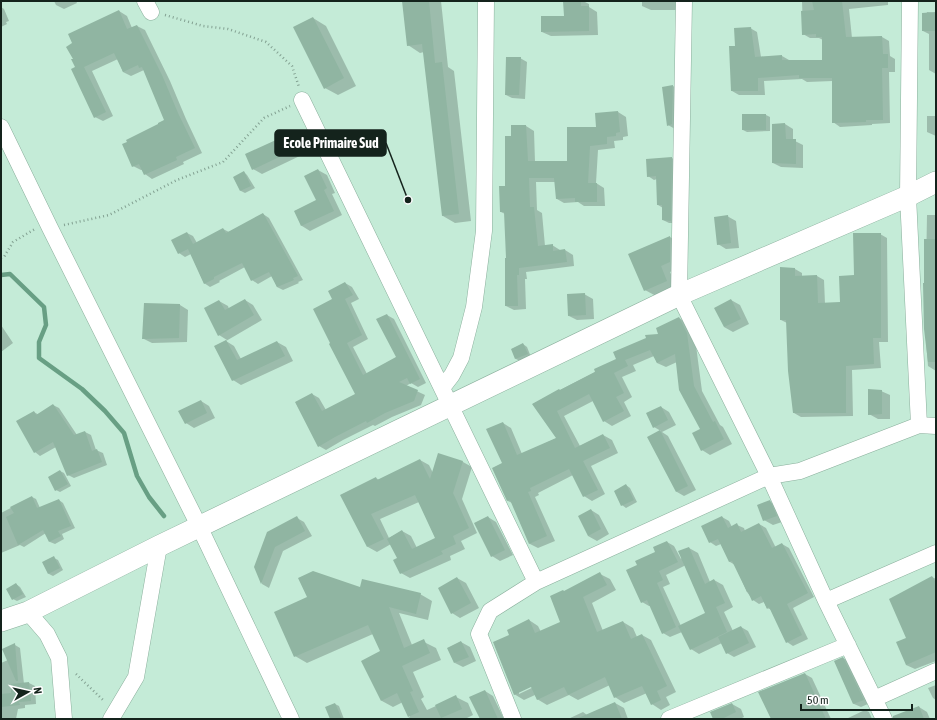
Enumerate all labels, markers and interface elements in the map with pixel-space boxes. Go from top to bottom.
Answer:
callout: Ecole Primaire Sud [275,130,386,156]
text: Ecole Primaire Sud [283,135,379,151]
north arrow [8,672,48,712]
scale bar [801,686,912,712]
text: N [32,687,44,695]
text: 50 m [807,693,829,707]

